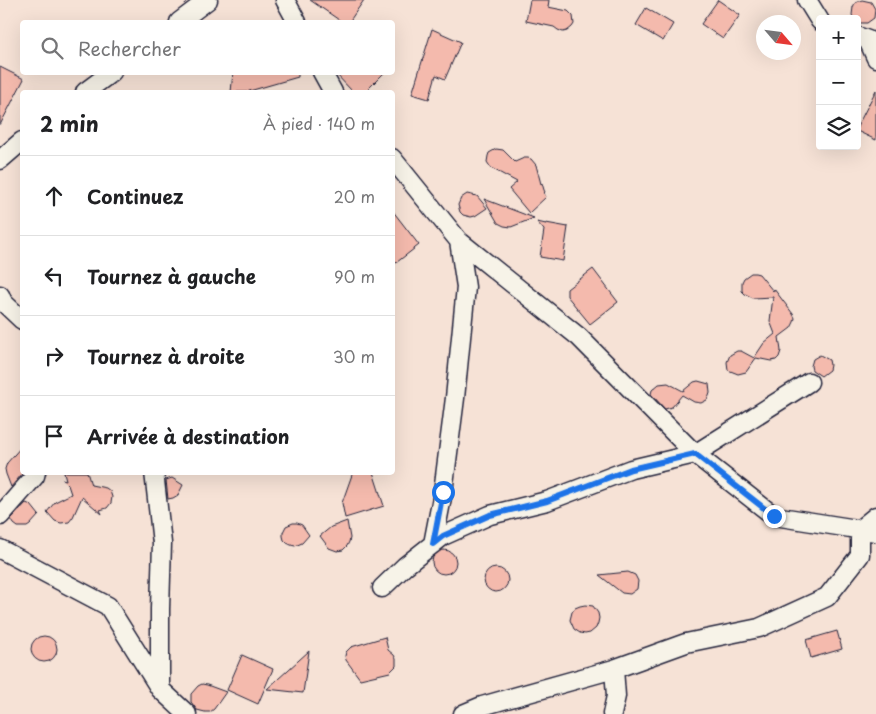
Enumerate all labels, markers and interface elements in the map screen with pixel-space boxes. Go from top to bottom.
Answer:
north arrow [756,15,801,60]
map controls [816,15,861,150]
button: + [816,15,861,60]
search box [20,20,395,75]
icon: search [38,34,66,62]
text: Rechercher [78,34,181,62]
button: − [816,60,861,105]
button: layers [816,105,861,150]
text: 2 min [40,107,99,139]
text: À pied · 140 m [263,111,375,135]
icon: ahead [40,182,68,210]
text: Continuez [87,182,184,210]
text: 20 m [334,184,375,208]
icon: left [40,262,68,290]
text: Tournez à gauche [87,262,256,290]
text: 90 m [334,264,375,288]
icon: right [40,342,68,370]
text: Tournez à droite [87,342,245,370]
text: 30 m [333,344,375,368]
icon: arrive [40,422,68,450]
text: Arrivée à destination [87,422,290,450]
route start [432,481,455,504]
route end [763,505,786,528]

